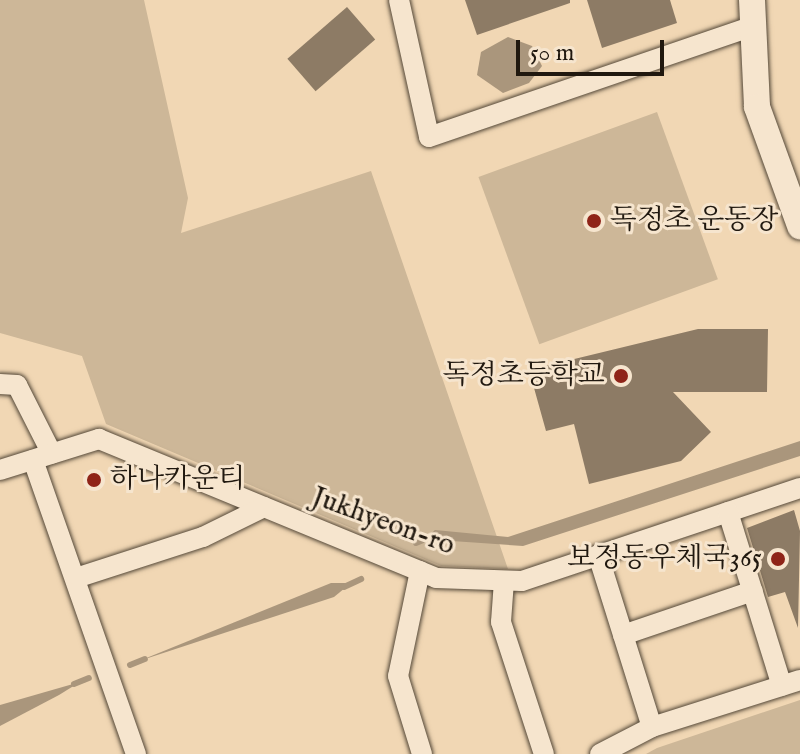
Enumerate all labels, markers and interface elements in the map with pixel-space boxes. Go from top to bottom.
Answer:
scale bar [520,24,668,74]
text: 50 m [530,38,574,69]
place label: 독정초 운동장 [610,204,778,238]
marker: 독정초 운동장 [585,212,603,230]
place label: 독정초등학교 [443,359,605,393]
marker: 독정초등학교 [612,367,630,385]
place label: 하나카운티 [110,463,245,497]
marker: 하나카운티 [85,471,103,489]
street label: Jukhyeon-ro [307,481,459,563]
place label: 보정동우체국365 [567,542,762,576]
marker: 보정동우체국365 [769,550,787,568]

